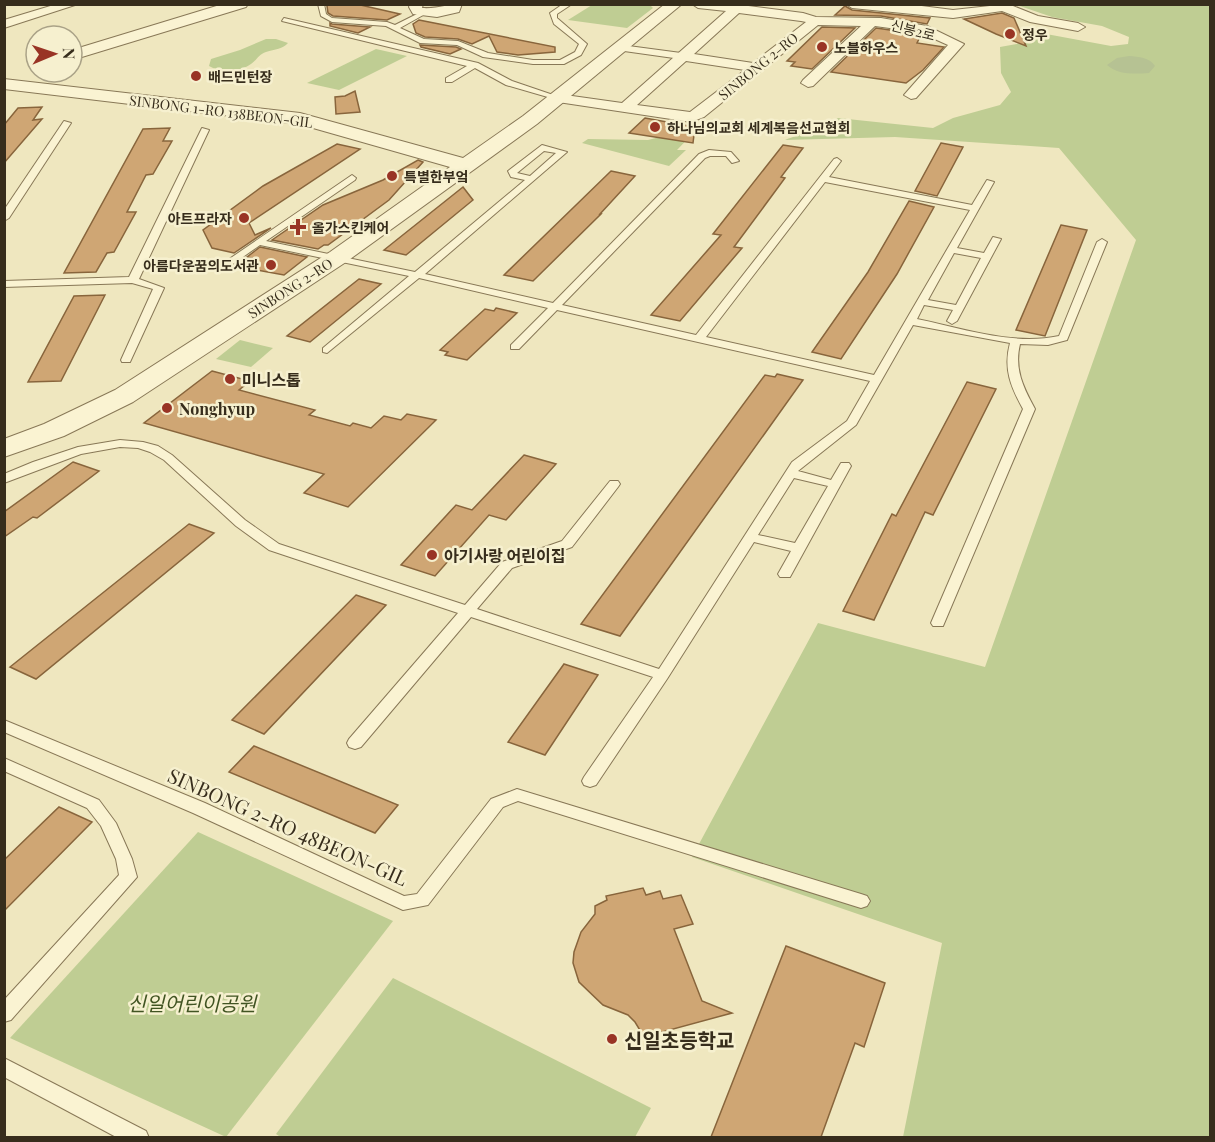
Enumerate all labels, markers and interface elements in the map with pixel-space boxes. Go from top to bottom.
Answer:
street label: 신봉2로 [889,15,937,45]
north arrow [24,24,84,84]
place label: 정우 [1022,25,1048,44]
marker: 정우 [1003,27,1017,41]
street label: SINBONG 2-RO [714,28,802,104]
place label: 노블하우스 [834,38,899,57]
marker: 노블하우스 [815,40,829,54]
text: N [59,47,80,60]
place label: 배드민턴장 [208,67,273,86]
marker: 배드민턴장 [189,69,203,83]
street label: SINBONG 1-RO 138BEON-GIL [128,90,314,132]
place label: 하나님의교회 세계복음선교협회 [667,118,851,137]
marker: 하나님의교회 세계복음선교협회 [648,120,662,134]
place label: 특별한부엌 [404,167,468,186]
marker: 특별한부엌 [385,169,399,183]
place label: 아트프라자 [168,209,232,228]
marker: 아트프라자 [237,211,251,225]
marker: 올가스킨케어 [289,218,307,236]
place label: 올가스킨케어 [312,218,389,237]
street label: SINBONG 2-RO [244,253,336,323]
place label: 아름다운꿈의도서관 [143,256,259,275]
marker: 아름다운꿈의도서관 [264,258,278,272]
place label: 미니스톱 [242,369,301,390]
marker: 미니스톱 [223,372,237,386]
place label: Nonghyup [179,398,255,419]
marker: Nonghyup [160,401,174,415]
place label: 아기사랑 어린이집 [444,545,566,566]
marker: 아기사랑 어린이집 [425,548,439,562]
street label: SINBONG 2-RO 48BEON-GIL [164,761,412,891]
park label: 신일어린이공원 [128,989,258,1016]
place label: 신일초등학교 [624,1026,734,1053]
marker: 신일초등학교 [605,1032,619,1046]

